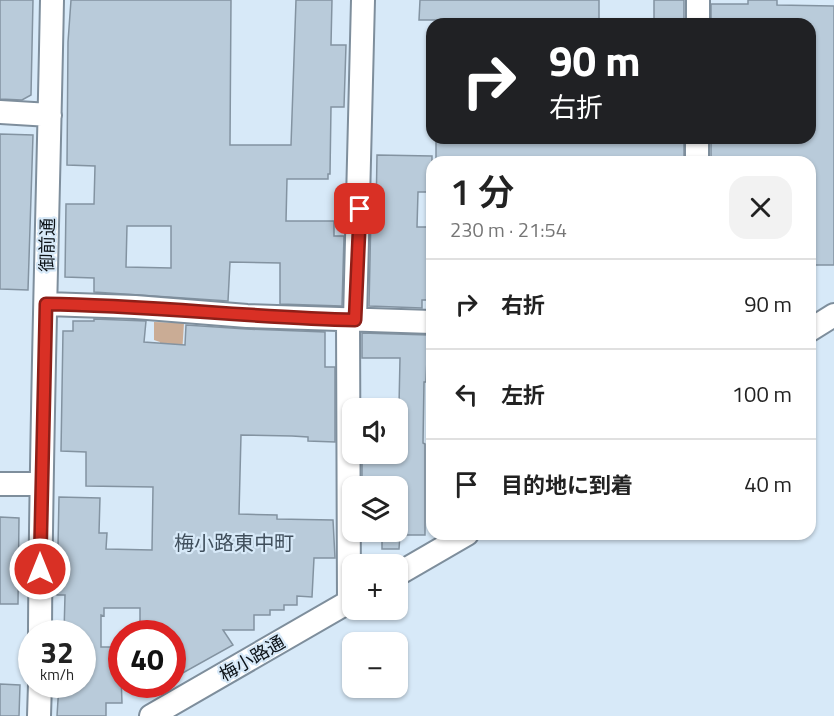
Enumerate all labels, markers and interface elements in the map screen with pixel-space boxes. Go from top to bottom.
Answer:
text: 90 m [549,28,641,92]
icon: right [450,42,528,120]
text: 右折 [549,86,603,127]
text: 1 分 [450,164,514,219]
button: close [729,176,792,239]
pin [334,183,385,234]
icon: arrive [343,192,376,225]
text: 230 m · 21:54 [450,214,567,245]
street label: 御前通 [33,218,61,272]
text: 90 m [744,287,792,321]
icon: right [450,288,483,321]
text: 右折 [501,288,545,322]
text: 100 m [732,377,792,411]
icon: left [450,378,483,411]
text: 左折 [501,378,545,412]
map controls [342,398,408,698]
button: sound [342,398,408,464]
text: 40 m [744,467,792,501]
icon: arrive [450,468,483,501]
text: 目的地に到着 [501,468,633,502]
button: layers [342,476,408,542]
district label: 梅小路東中町 [174,527,294,558]
position arrow [8,537,72,601]
button: + [342,554,408,620]
speed limit sign: 40 [108,620,186,698]
street label: 梅小路通 [214,628,290,688]
text: 32 [40,629,74,675]
button: − [342,632,408,698]
text: km/h [40,663,74,686]

